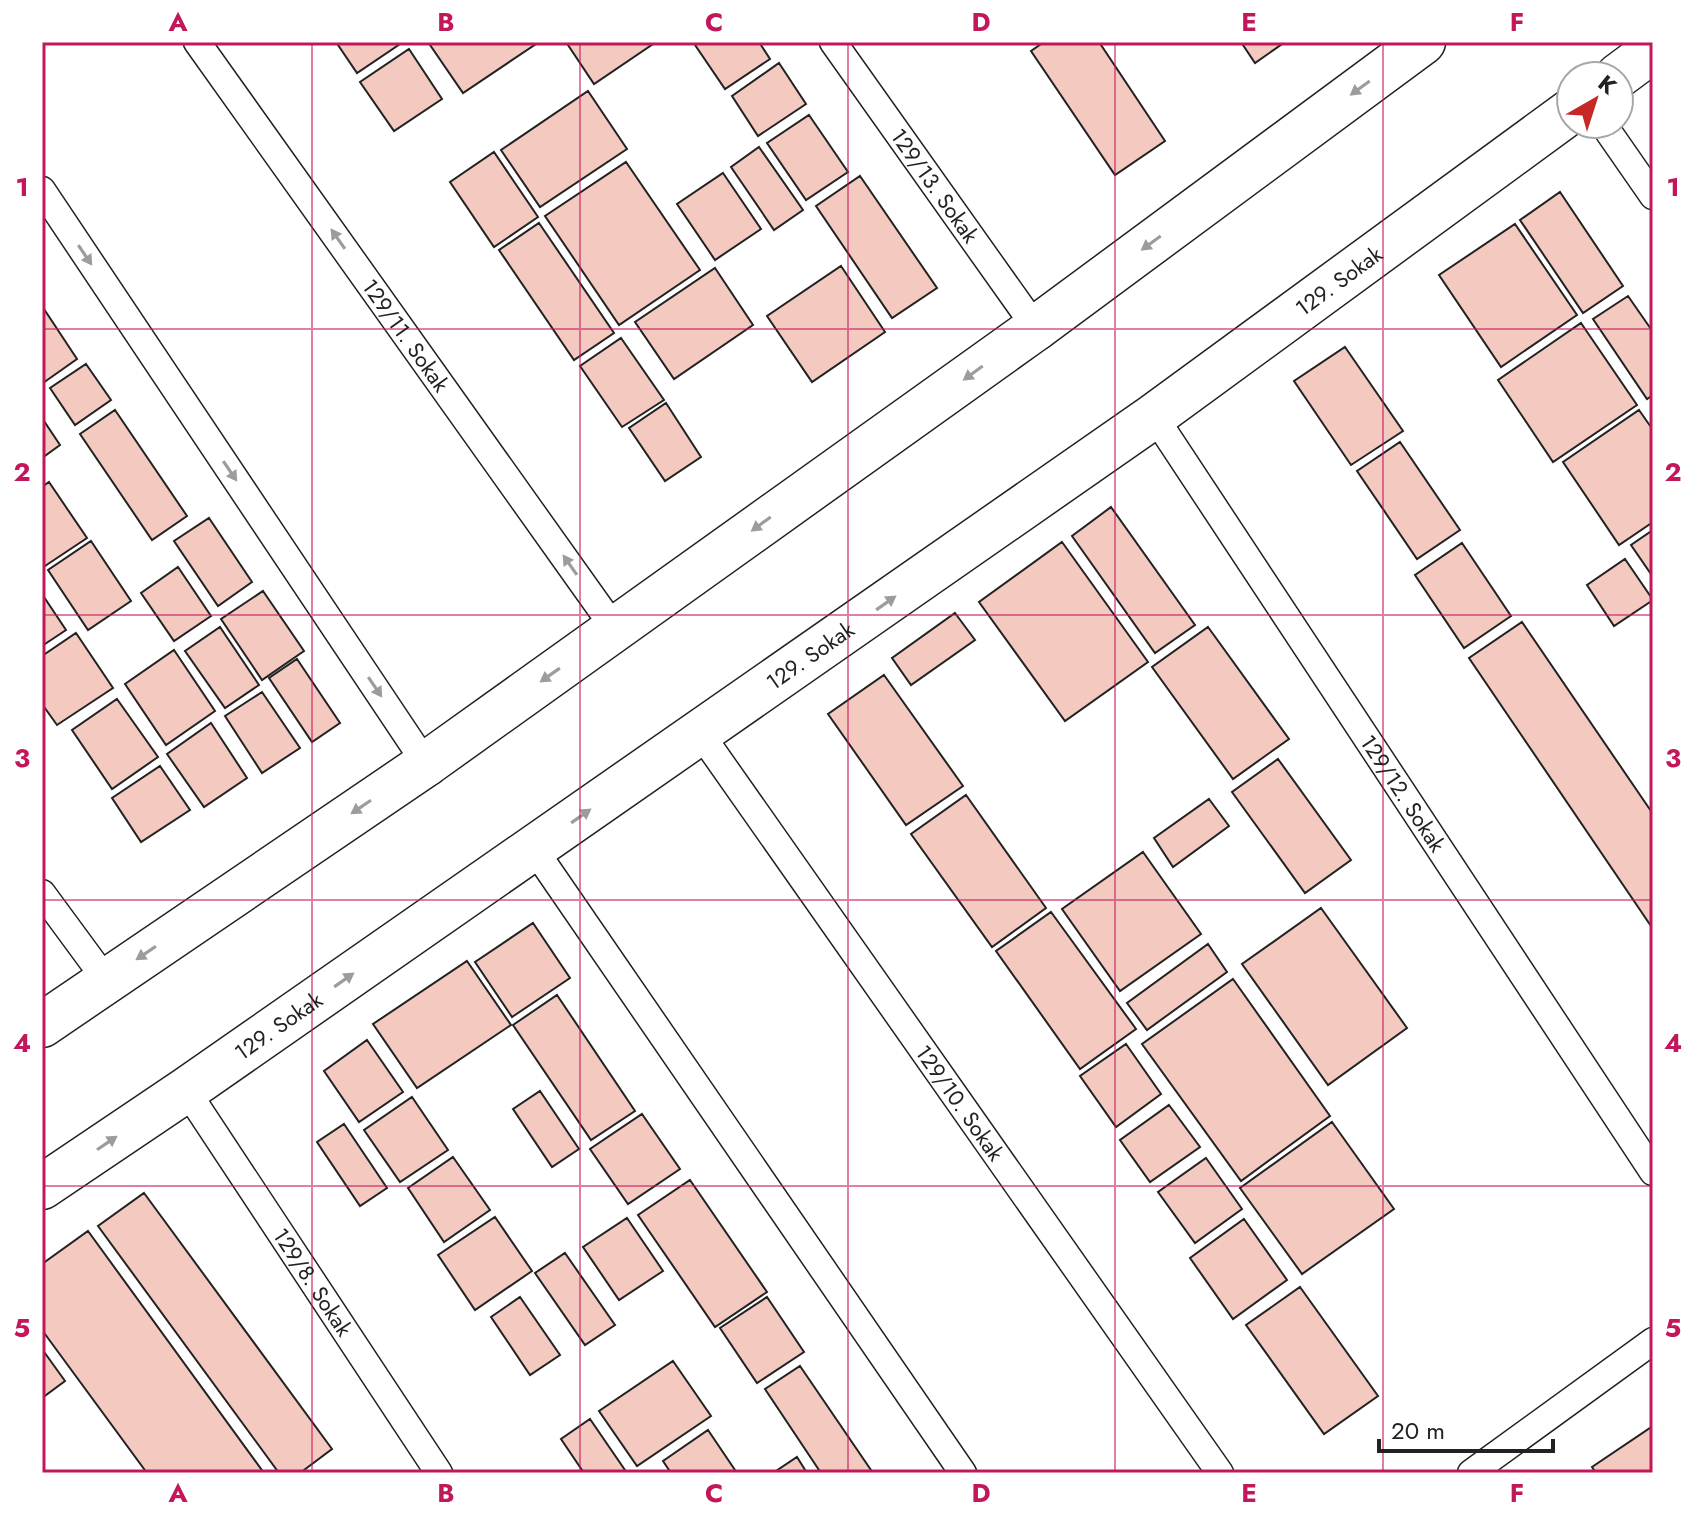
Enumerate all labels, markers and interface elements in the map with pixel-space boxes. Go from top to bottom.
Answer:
text: A [167,3,188,41]
text: B [437,3,455,41]
text: C [705,3,723,41]
text: D [971,3,991,41]
text: E [1241,3,1257,41]
text: F [1510,3,1524,41]
north arrow [1555,60,1635,140]
text: K [1592,67,1624,102]
one-way arrow [1350,80,1370,96]
street label: 129/13. Sokak [883,122,987,250]
text: 1 [15,168,29,206]
text: 1 [1666,168,1680,206]
one-way arrow [331,229,346,250]
one-way arrow [1140,235,1162,251]
street label: 129. Sokak [1289,238,1389,324]
one-way arrow [78,244,92,266]
street label: 129/11. Sokak [355,272,457,399]
one-way arrow [962,365,984,381]
text: 2 [13,453,31,491]
text: 2 [1664,453,1682,491]
one-way arrow [222,461,237,482]
one-way arrow [751,516,772,531]
one-way arrow [562,555,578,576]
one-way arrow [875,596,896,611]
street label: 129. Sokak [759,613,861,697]
one-way arrow [539,667,560,682]
one-way arrow [367,677,382,698]
street label: 129/12. Sokak [1353,728,1454,858]
text: 3 [14,739,30,777]
text: 3 [1665,739,1681,777]
one-way arrow [351,800,372,815]
one-way arrow [570,809,591,824]
one-way arrow [135,945,156,960]
one-way arrow [333,973,354,988]
street label: 129. Sokak [228,984,329,1068]
text: 4 [13,1024,31,1062]
text: 4 [1664,1024,1682,1062]
street label: 129/10. Sokak [908,1038,1012,1168]
one-way arrow [96,1136,117,1151]
street label: 129/8. Sokak [265,1221,360,1343]
text: 5 [14,1309,30,1347]
text: 5 [1665,1309,1681,1347]
scale bar [1379,1403,1553,1453]
text: 20 m [1391,1413,1445,1448]
text: A [167,1474,188,1512]
text: B [437,1474,455,1512]
text: C [705,1474,723,1512]
text: D [971,1474,991,1512]
text: E [1241,1474,1257,1512]
text: F [1510,1474,1524,1512]

